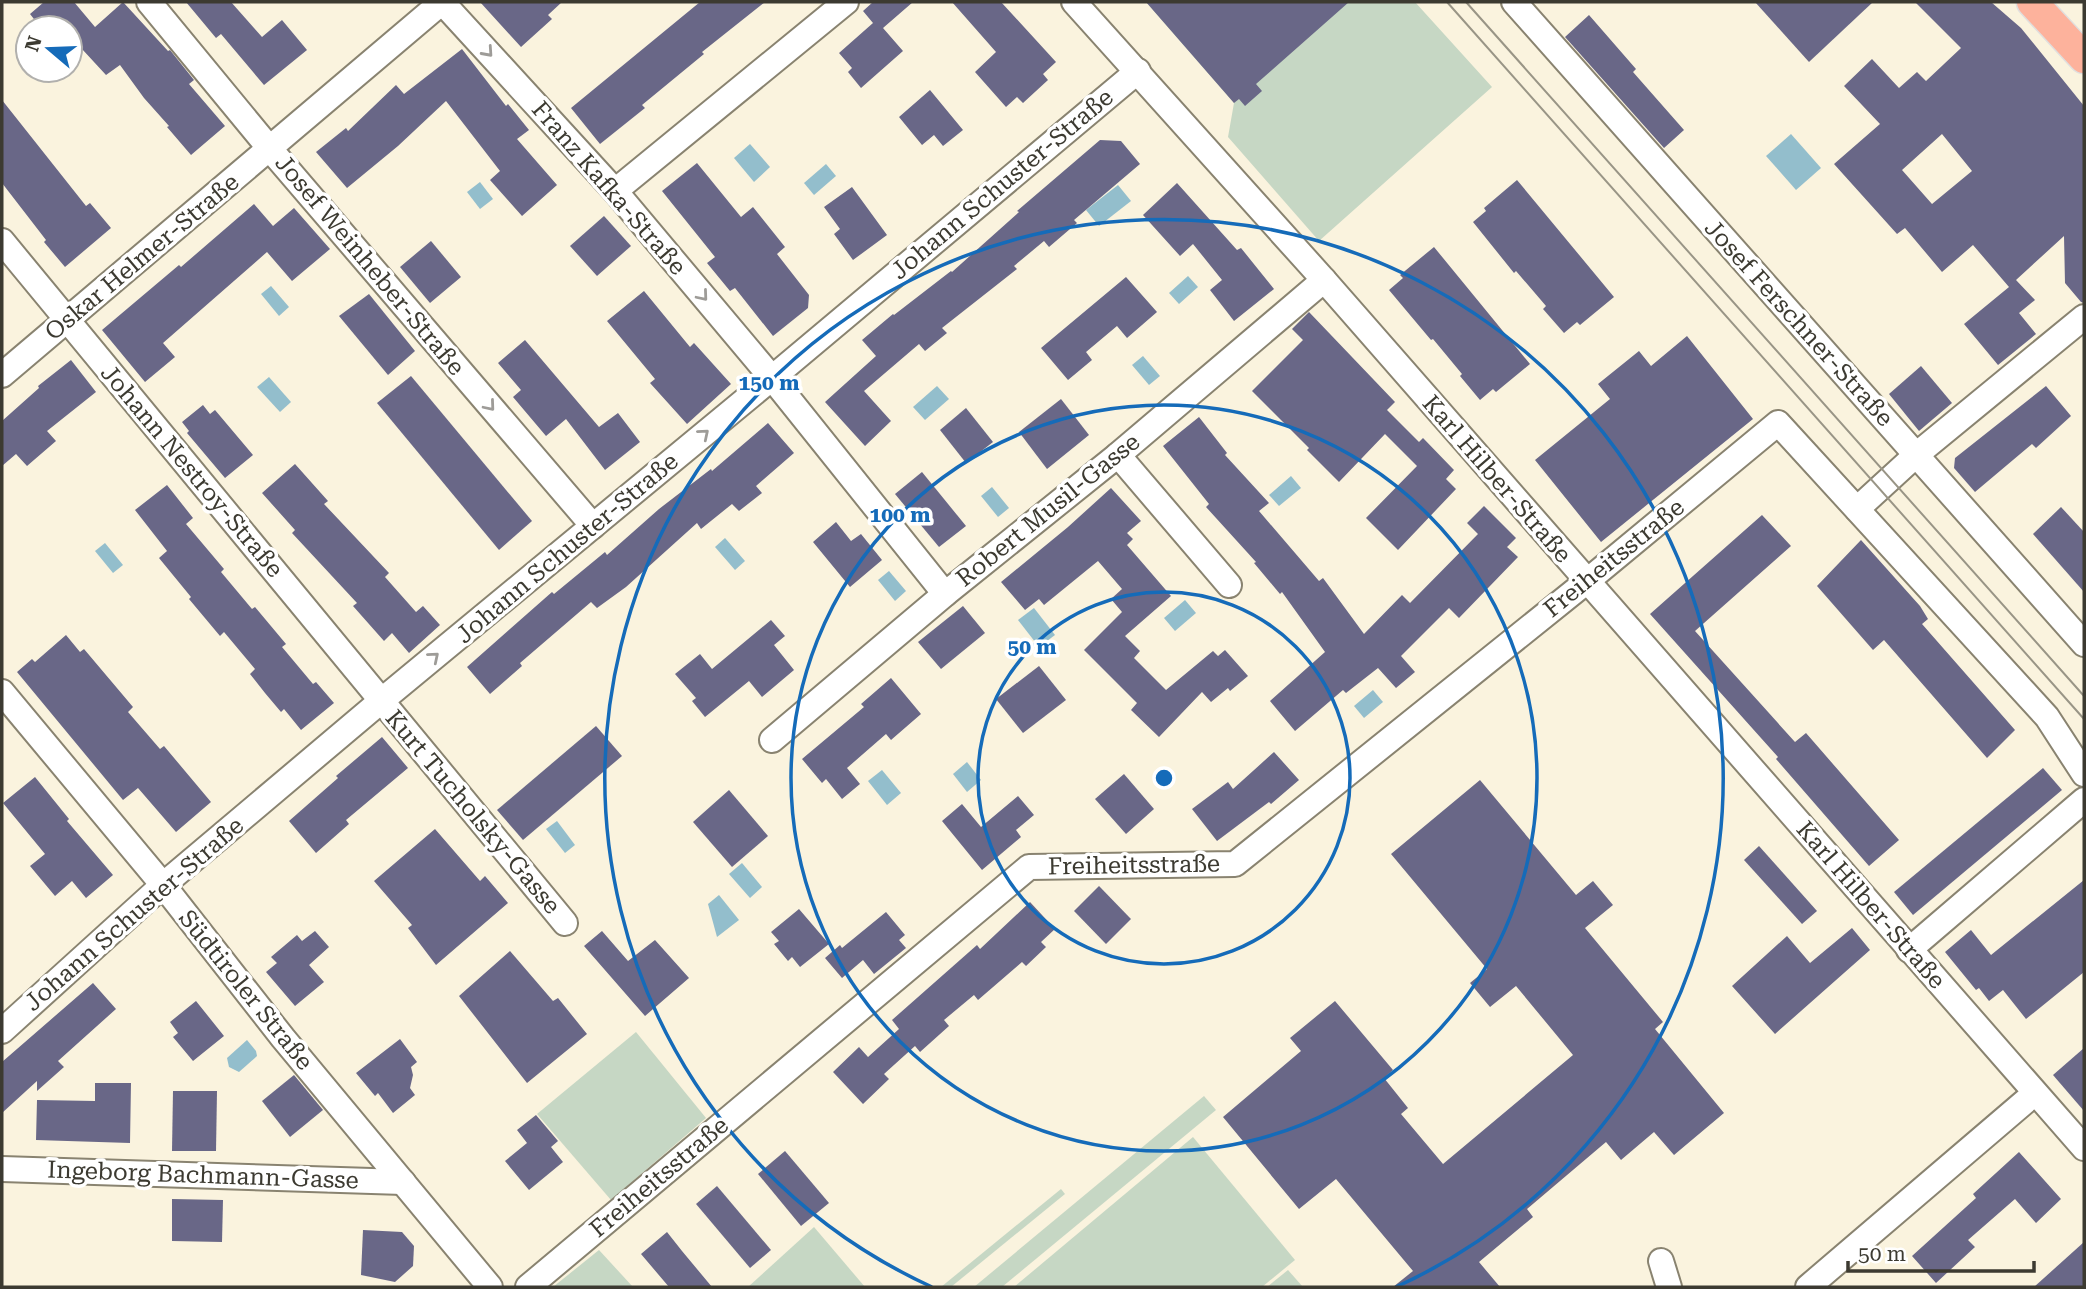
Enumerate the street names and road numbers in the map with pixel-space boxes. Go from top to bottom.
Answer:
street label: Johann Schuster-Straße [885,83,1119,285]
street label: Franz Kafka-Straße [526,95,692,281]
street label: Josef Weinheber-Straße [270,149,470,381]
street label: Oskar Helmer-Straße [39,168,245,346]
street label: Josef Ferschner-Straße [1699,214,1899,432]
street label: Johann Nestroy-Straße [95,359,289,583]
street label: Karl Hilber-Straße [1417,390,1577,568]
street label: Robert Musil-Gasse [951,428,1145,592]
street label: Johann Schuster-Straße [450,447,684,649]
street label: Freiheitsstraße [1538,493,1690,623]
street label: Kurt Tucholsky-Gasse [380,704,566,920]
street label: Johann Schuster-Straße [19,811,249,1017]
street label: Karl Hilber-Straße [1791,816,1951,994]
street label: Freiheitsstraße [1048,849,1220,881]
street label: Südtiroler Straße [173,904,319,1076]
street label: Freiheitsstraße [584,1111,734,1243]
street label: Ingeborg Bachmann-Gasse [47,1156,359,1194]

